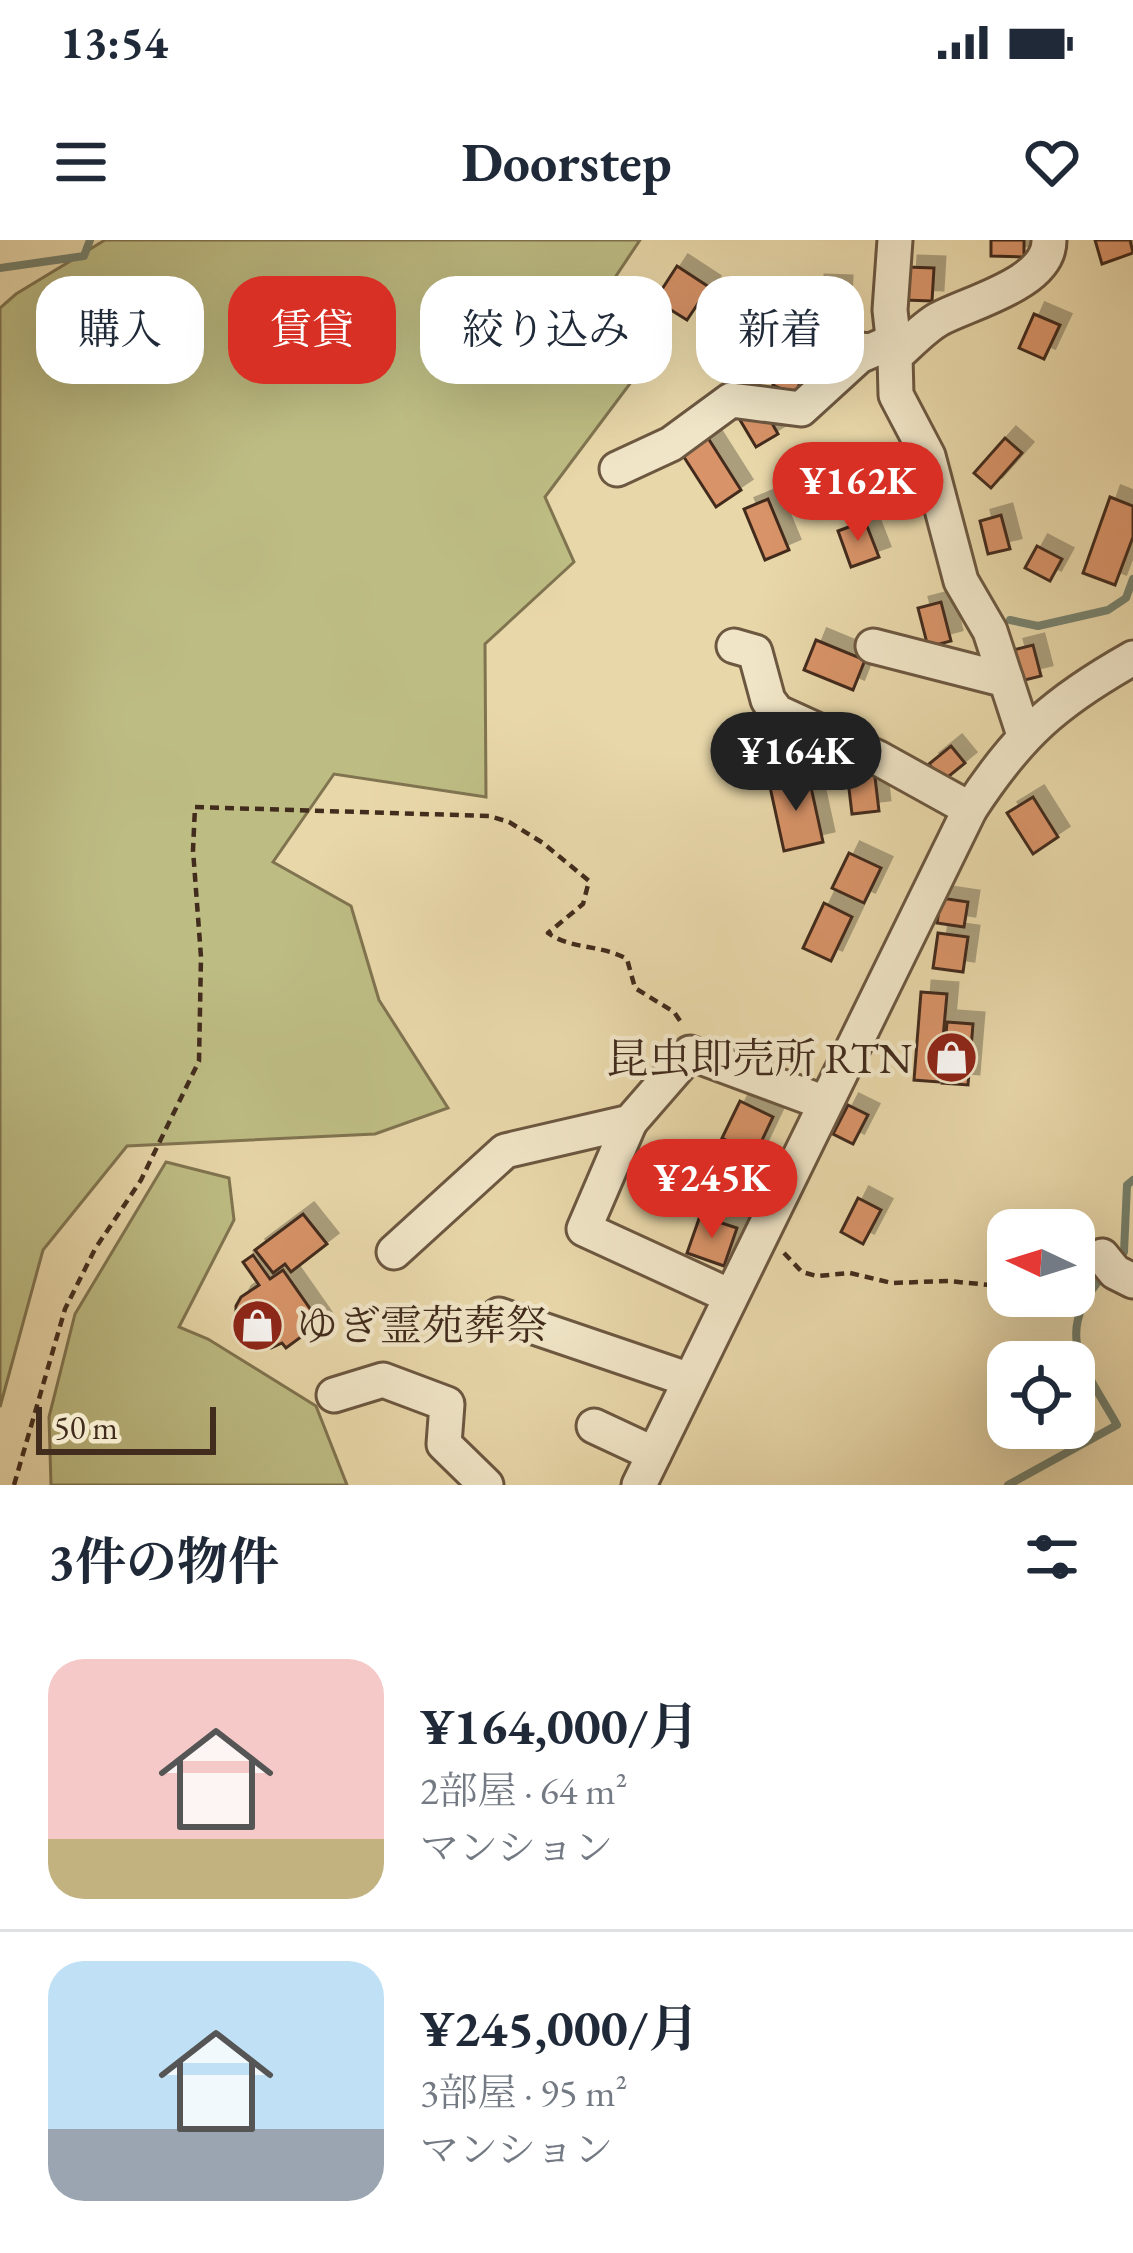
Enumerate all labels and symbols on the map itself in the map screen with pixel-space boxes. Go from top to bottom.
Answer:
pin: ¥162K [774,442,942,544]
pin: ¥164K [712,712,880,814]
shop icon: 昆虫即売所 RTN [923,1030,979,1086]
place label: 昆虫即売所 RTN [606,1031,912,1086]
pin: ¥245K [628,1139,796,1241]
north arrow [987,1209,1095,1317]
shop icon: ゆぎ霊苑葬祭 [229,1297,285,1353]
place label: ゆぎ霊苑葬祭 [296,1298,548,1353]
scale bar [36,1401,216,1454]

